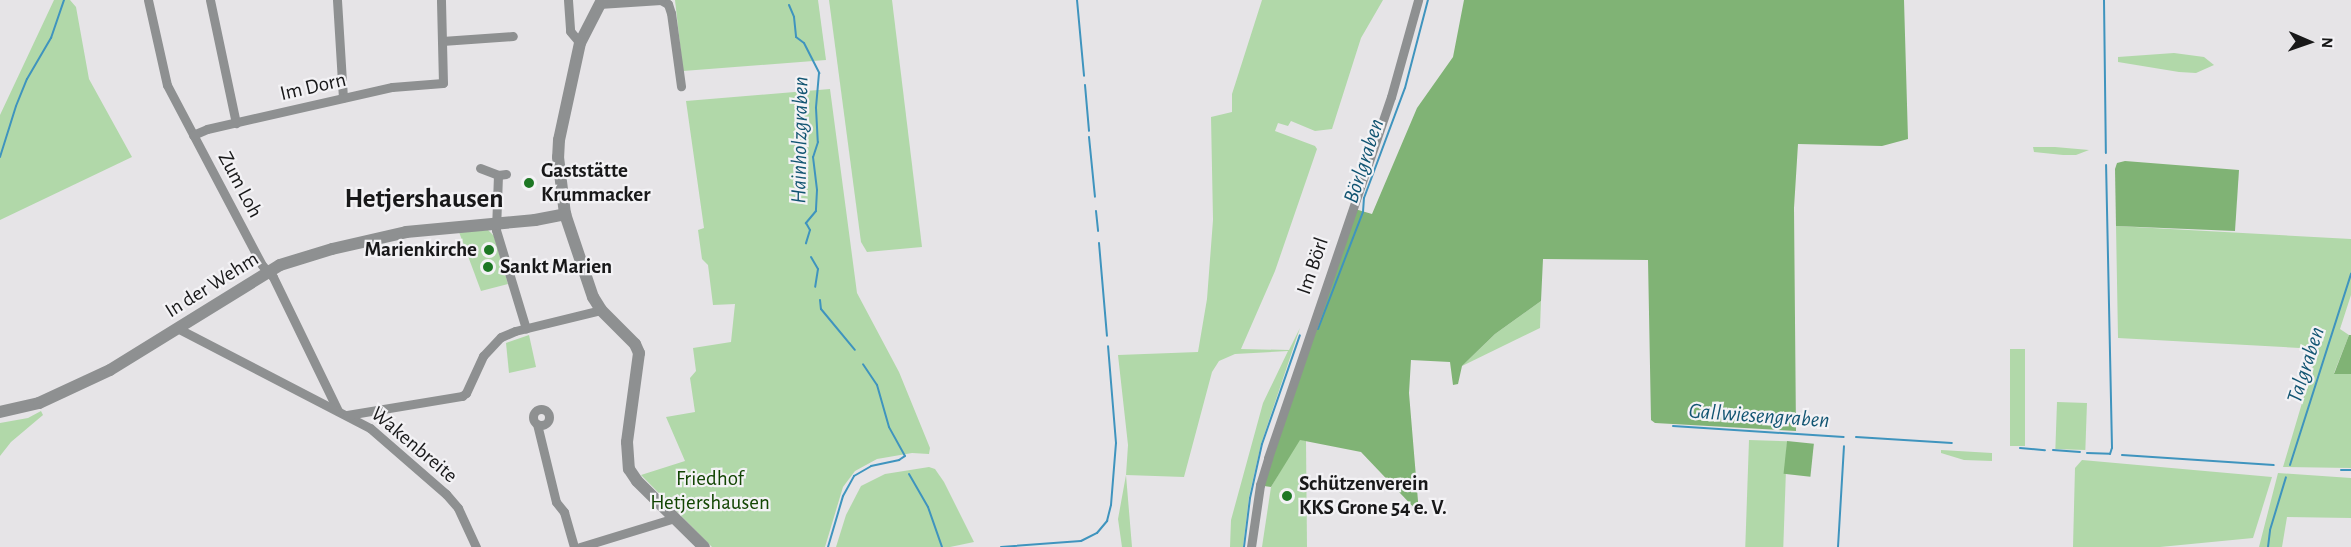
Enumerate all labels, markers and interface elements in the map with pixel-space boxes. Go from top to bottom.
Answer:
north arrow [2279,12,2339,72]
text: N [2319,37,2335,48]
street label: Im Dorn [278,67,348,107]
water label: Hainholzgraben [786,76,814,204]
water label: Börlgraben [1338,115,1390,207]
street label: Zum Loh [212,148,268,222]
place label: Gaststätte Krummacker [541,158,651,208]
marker: Gaststätte Krummacker [522,176,536,190]
district label: Hetjershausen [344,183,504,215]
street label: Im Börl [1292,234,1334,298]
place label: Marienkirche [364,237,477,263]
marker: Marienkirche [482,243,496,257]
street label: In der Wehm [161,246,263,324]
place label: Sankt Marien [500,254,612,280]
marker: Sankt Marien [481,260,495,274]
water label: Talgraben [2281,323,2331,407]
water label: Gallwiesengraben [1688,398,1830,434]
street label: Wakenbreite [366,402,462,488]
park label: Friedhof Hetjershausen [650,466,770,516]
place label: Schützenverein KKS Grone 54 e. V. [1299,471,1447,521]
marker: Schützenverein KKS Grone 54 e. V. [1280,489,1294,503]

